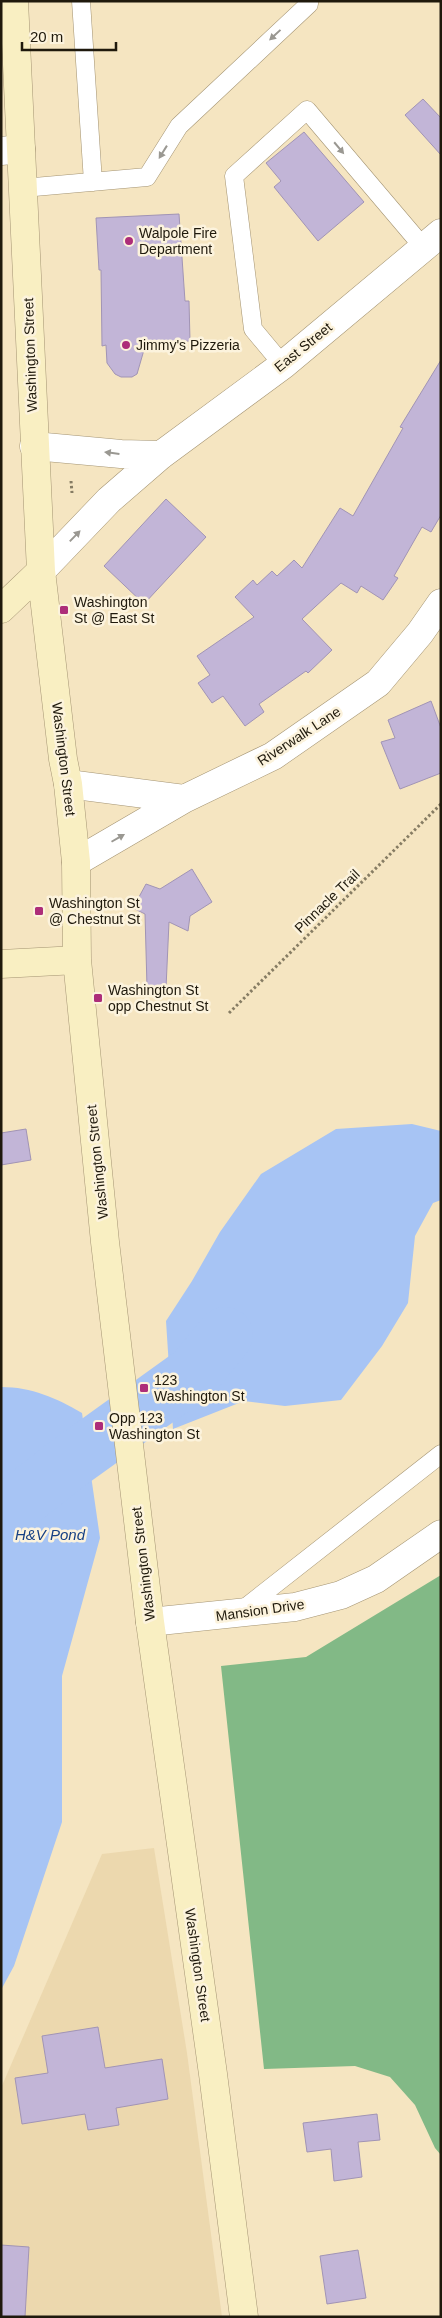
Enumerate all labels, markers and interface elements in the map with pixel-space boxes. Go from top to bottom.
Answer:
scale bar [22,20,116,52]
text: 20 m [30,28,63,45]
one-way arrow [270,29,282,41]
one-way arrow [333,141,344,154]
one-way arrow [158,145,167,158]
place label: Walpole Fire Department [139,225,217,257]
marker: Walpole Fire Department [123,235,135,247]
street label: Washington Street [20,297,40,413]
street label: East Street [271,319,335,375]
place label: Jimmy's Pizzeria [136,337,240,353]
marker: Jimmy's Pizzeria [120,339,132,351]
one-way arrow [104,449,120,457]
one-way arrow [69,530,81,542]
place label: Washington St @ East St [74,594,154,626]
marker: Washington St @ East St [58,604,70,616]
street label: Washington Street [49,701,79,817]
street label: Riverwalk Lane [255,703,344,769]
one-way arrow [111,833,124,842]
street label: Pinnacle Trail [291,866,363,936]
place label: Washington St @ Chestnut St [49,895,140,927]
marker: Washington St @ Chestnut St [33,905,45,917]
place label: Washington St opp Chestnut St [108,982,209,1014]
marker: Washington St opp Chestnut St [92,992,104,1004]
street label: Washington Street [83,1104,111,1220]
place label: 123 Washington St [154,1372,245,1404]
marker: 123 Washington St [138,1382,150,1394]
place label: Opp 123 Washington St [109,1410,200,1442]
marker: Opp 123 Washington St [93,1420,105,1432]
street label: Washington Street [128,1506,158,1622]
water label: H&V Pond [15,1526,86,1543]
street label: Mansion Drive [215,1596,306,1624]
street label: Washington Street [182,1907,214,2023]

